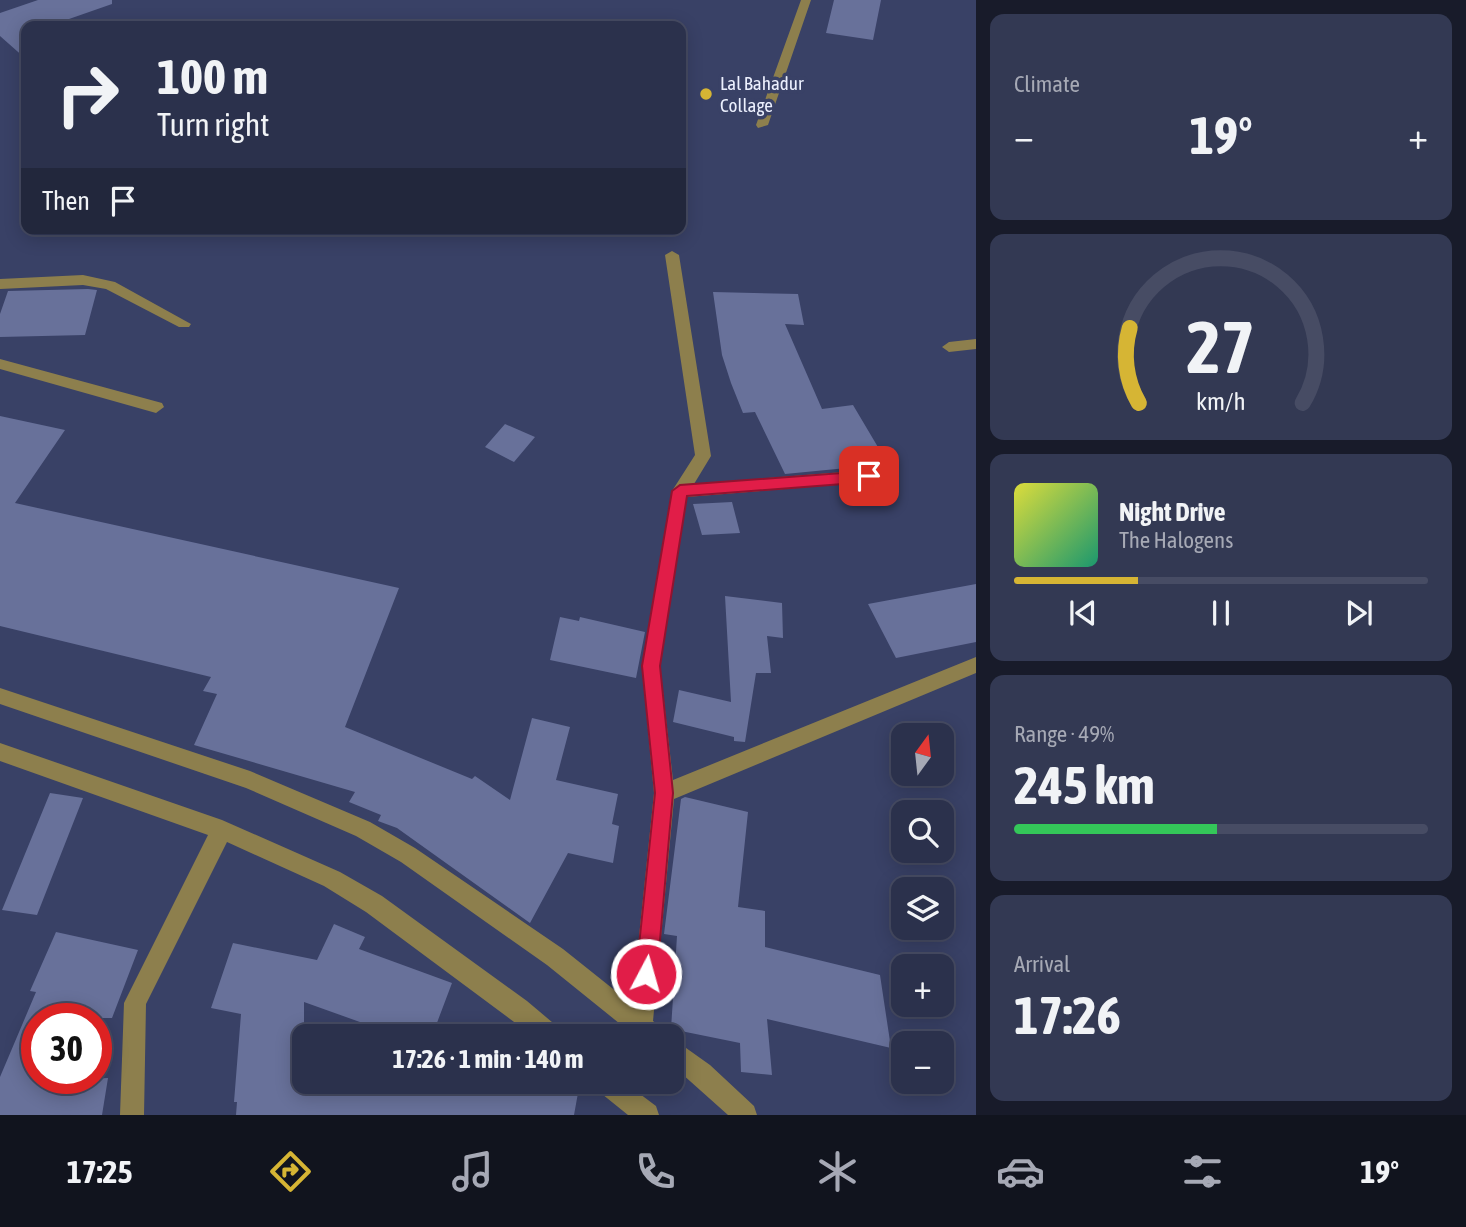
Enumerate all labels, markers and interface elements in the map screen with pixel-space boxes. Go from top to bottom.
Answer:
text: 100 m [157,48,268,104]
icon: right [42,49,133,140]
text: Climate [1014,71,1080,97]
place label: Lal Bahadur Collage [720,72,804,116]
marker: Lal Bahadur Collage [698,86,714,102]
text: 19° [1189,105,1253,165]
text: Turn right [157,106,270,143]
text: − [1014,114,1034,157]
text: + [1408,114,1428,157]
icon: arrive [104,182,142,220]
text: Then [42,186,90,216]
text: 27 [1187,306,1255,389]
text: km/h [1196,387,1246,415]
pin [839,446,899,506]
icon: arrive [850,457,888,495]
text: Night Drive [1119,497,1226,527]
text: The Halogens [1119,527,1233,553]
icon: previous [1064,594,1102,632]
icon: pause [1202,594,1240,632]
icon: next [1340,594,1378,632]
text: Range · 49% [1014,721,1114,747]
north arrow [891,723,954,786]
map controls [891,723,954,1094]
text: 245 km [1014,755,1155,815]
button: search [891,800,954,863]
button: layers [891,877,954,940]
position arrow [609,937,683,1011]
text: Arrival [1014,951,1070,977]
button: + [891,954,954,1017]
text: 17:26 [1014,985,1121,1045]
speed limit sign: 30 [21,1003,112,1094]
button: − [891,1031,954,1094]
text: 17:26 · 1 min · 140 m [393,1044,583,1074]
icon: directions [266,1147,315,1196]
icon: music [448,1147,497,1196]
icon: phone [631,1147,680,1196]
icon: climate [813,1147,862,1196]
icon: car [996,1147,1045,1196]
icon: filters [1178,1147,1227,1196]
text: 17:25 [67,1153,133,1190]
text: 19° [1360,1153,1399,1190]

